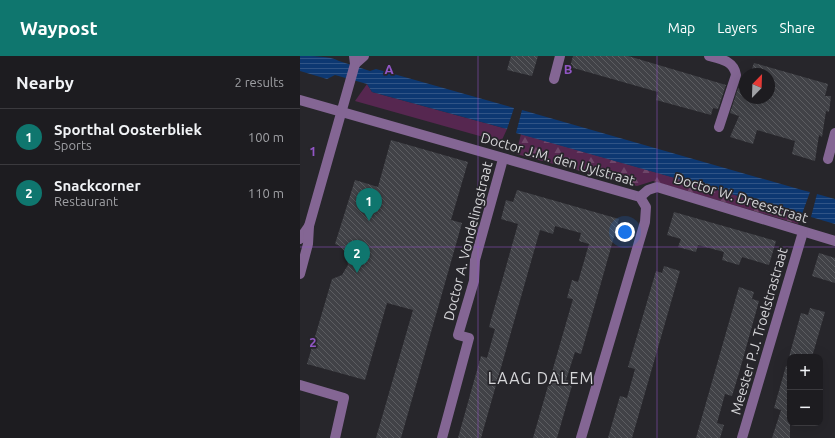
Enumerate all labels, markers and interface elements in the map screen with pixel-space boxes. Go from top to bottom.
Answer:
text: Waypost [20,17,98,39]
text: Map [668,20,695,36]
text: Layers [717,20,757,36]
text: Share [779,20,815,36]
text: A [384,62,394,76]
text: B [564,62,573,76]
north arrow [739,68,775,104]
text: Nearby [16,73,74,92]
text: 2 results [234,75,284,89]
text: Sporthal Oosterbliek [54,121,202,138]
street label: Doctor J.M. den Uylstraat [479,129,637,189]
text: 1 [25,130,33,144]
text: 100 m [248,130,284,144]
text: Sports [54,138,92,152]
text: 1 [309,144,317,158]
street label: Doctor A. Vondelingstraat [440,159,496,322]
street label: Doctor W. Dreesstraat [672,170,810,226]
text: Snackcorner [54,177,141,194]
text: 2 [25,186,33,200]
text: 110 m [248,186,284,200]
pin: 1 [356,188,382,221]
text: Restaurant [54,194,118,208]
your location [615,222,635,242]
pin: 2 [344,240,370,273]
street label: Meester P.J. Troelstrastraat [727,245,791,416]
text: 2 [309,335,317,349]
map controls [787,354,823,426]
button: + [787,354,823,390]
district label: LAAG DALEM [488,369,594,387]
button: − [787,390,823,426]

